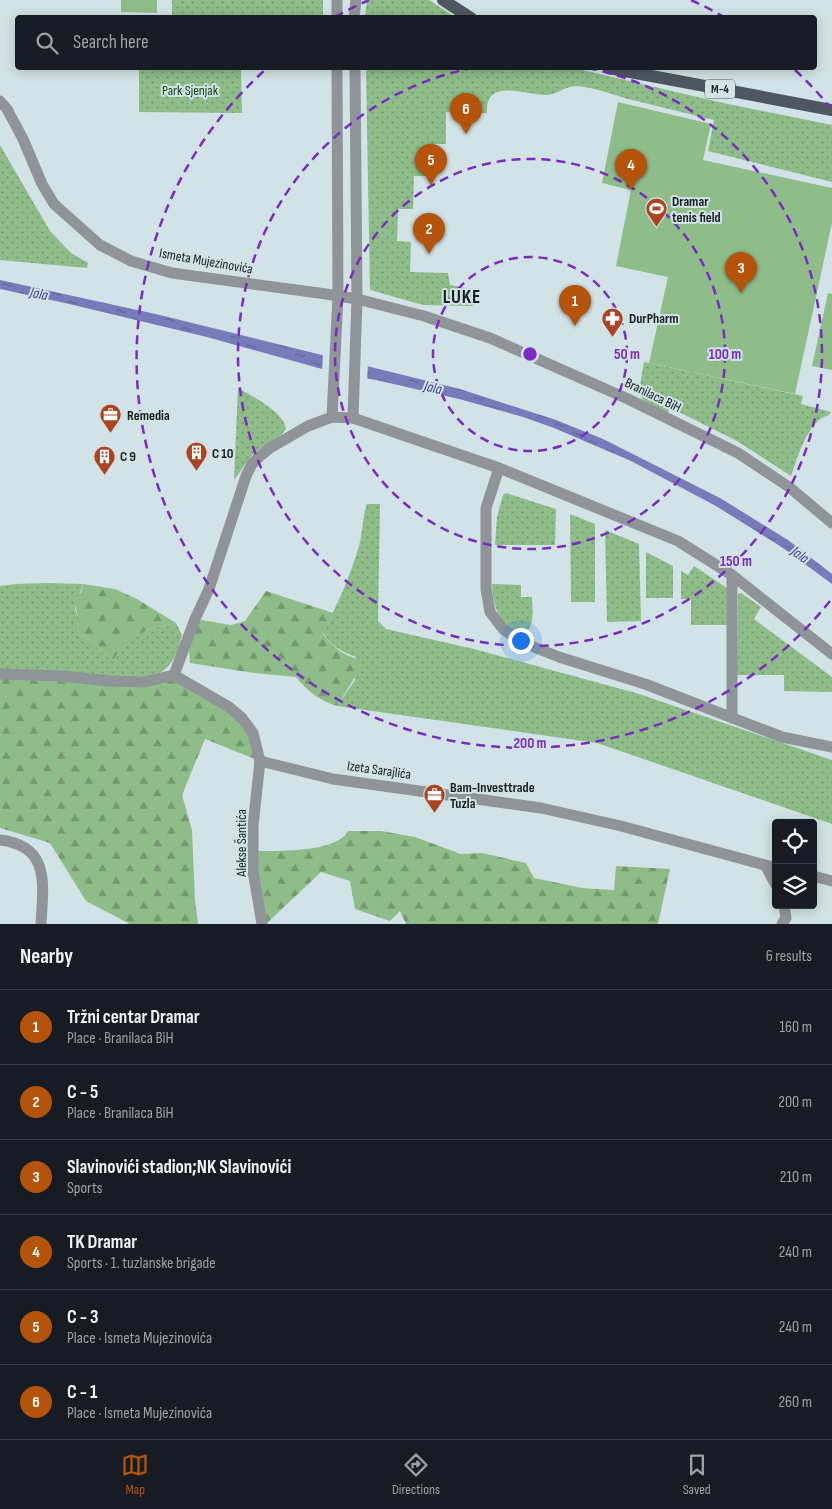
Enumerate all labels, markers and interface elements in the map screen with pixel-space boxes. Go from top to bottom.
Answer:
search box [15,15,817,70]
icon: search [33,29,61,57]
text: Search here [73,31,149,54]
road number: M-4 [705,80,735,98]
park label: Park Sjenjak [162,82,219,99]
pin: 6 [450,93,482,134]
pin: 5 [415,144,447,185]
pin: 4 [615,149,647,190]
place label: Dramar tenis field [672,193,721,226]
sports icon: Dramar tenis field [644,197,668,228]
pin: 2 [413,213,445,254]
street label: Ismeta Mujezinovića [158,244,254,278]
pin: 3 [725,252,757,293]
water label: Jala [27,283,50,305]
pin: 1 [559,285,591,326]
district label: LUKE [443,286,481,309]
pharmacy icon: DurPharm [601,306,625,337]
place label: DurPharm [629,310,679,327]
centre of rings [521,345,539,363]
text: 50 m [614,345,640,364]
text: 100 m [709,345,741,364]
street label: Branilaca BiH [622,374,684,416]
water label: Jala [421,377,444,399]
office icon: Remedia [99,403,123,434]
place label: Remedia [127,407,170,424]
building icon: C 10 [184,441,208,472]
building icon: C 9 [92,444,116,475]
place label: C 10 [212,445,234,462]
place label: C 9 [120,448,136,465]
water label: Jala [786,541,813,568]
text: 150 m [720,552,752,571]
your location [508,628,534,654]
text: 200 m [513,734,547,753]
street label: Izeta Sarajlića [346,757,412,783]
place label: Bam-Investtrade Tuzla [450,779,535,812]
office icon: Bam-Investtrade Tuzla [422,783,446,814]
street label: Alekse Šantića [233,809,250,878]
map controls [772,819,817,909]
button: locate [772,819,817,864]
button: layers [772,864,817,909]
text: Nearby [20,944,73,969]
text: 6 results [766,947,812,966]
text: Tržni centar Dramar [67,1006,200,1029]
text: 1 [33,1018,39,1037]
text: 160 m [779,1018,812,1037]
text: Place · Branilaca BiH [67,1029,174,1048]
text: C - 5 [67,1081,98,1104]
text: 2 [32,1093,40,1112]
text: 200 m [778,1093,812,1112]
text: Place · Branilaca BiH [67,1104,174,1123]
text: Slavinovići stadion;NK Slavinovići [67,1156,291,1179]
text: 3 [32,1168,40,1187]
text: 210 m [780,1168,812,1187]
text: Sports [67,1179,102,1198]
text: TK Dramar [67,1231,137,1254]
text: 4 [32,1243,40,1262]
text: 240 m [779,1243,812,1262]
text: Sports · 1. tuzlanske brigade [67,1254,216,1273]
text: C - 3 [67,1306,98,1329]
text: 5 [32,1318,40,1337]
text: 240 m [779,1318,812,1337]
text: Place · Ismeta Mujezinovića [67,1329,212,1348]
text: C - 1 [67,1381,97,1404]
text: 6 [32,1393,40,1412]
text: 260 m [778,1393,812,1412]
text: Place · Ismeta Mujezinovića [67,1404,212,1423]
tab: Map [121,1451,149,1498]
tab: Directions [392,1451,440,1498]
tab: Saved [683,1451,711,1498]

